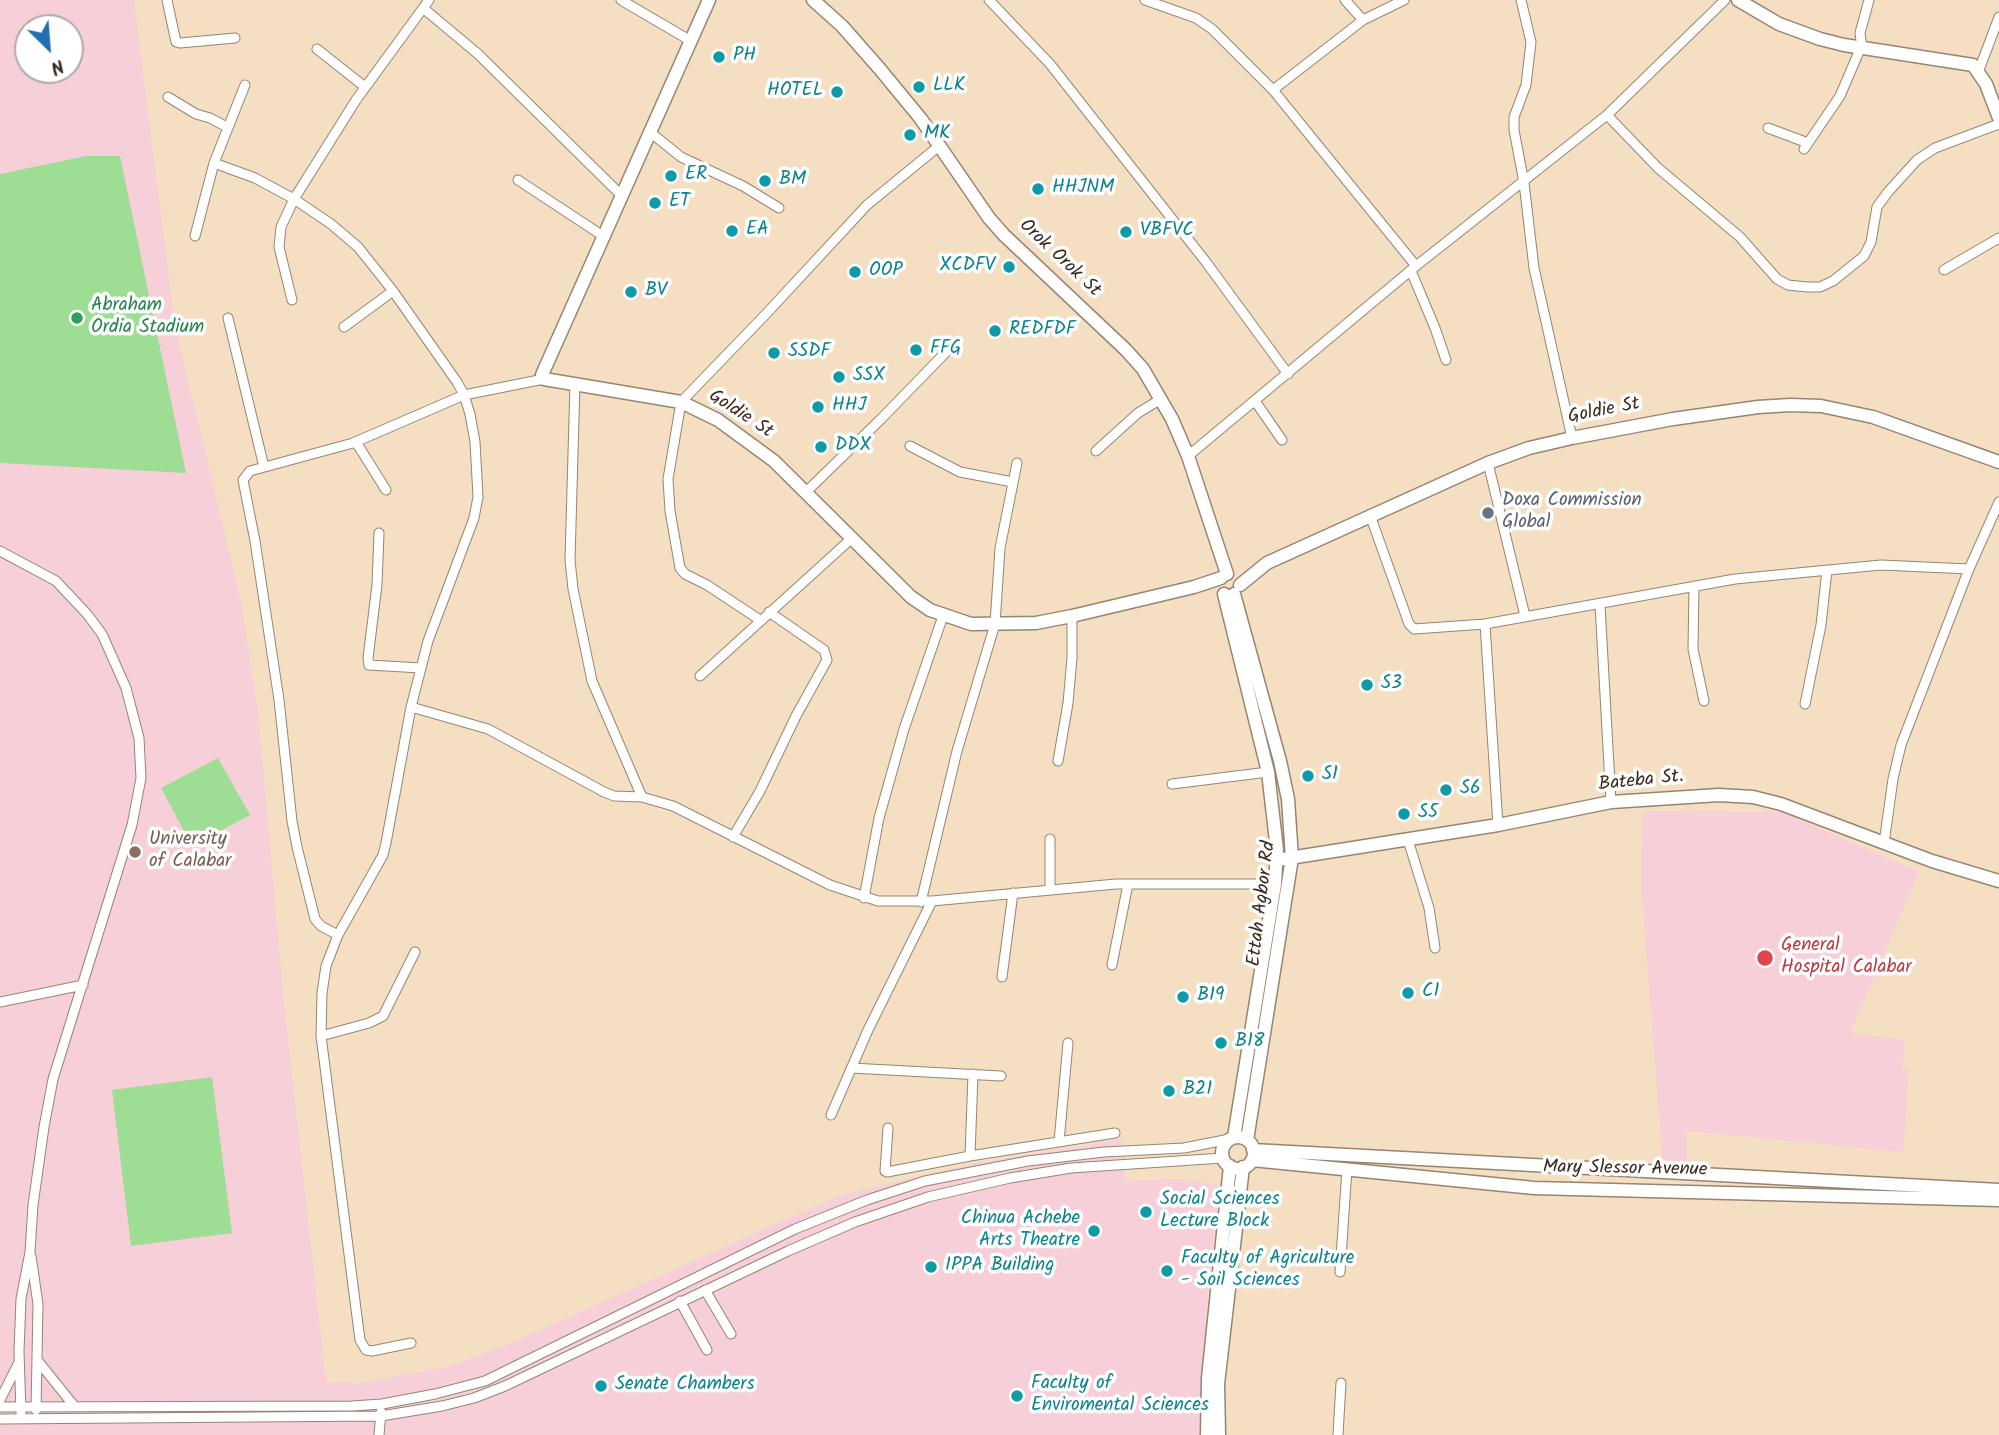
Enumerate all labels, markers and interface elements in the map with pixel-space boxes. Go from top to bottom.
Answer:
north arrow [14,14,84,84]
place label: PH [733,46,756,68]
marker: PH [711,49,727,65]
text: N [45,50,69,82]
place label: LLK [933,76,965,98]
marker: LLK [911,79,927,95]
place label: HOTEL [767,81,823,103]
marker: HOTEL [829,84,845,100]
place label: MK [924,124,950,146]
marker: MK [902,127,918,143]
place label: ER [685,165,707,187]
marker: ER [663,168,679,184]
place label: BM [779,170,806,192]
marker: BM [757,173,773,189]
place label: HHJNM [1052,178,1114,200]
marker: HHJNM [1030,181,1046,197]
place label: ET [669,192,690,214]
marker: ET [647,195,663,211]
street label: Orok Orok St [1013,215,1105,303]
place label: EA [746,220,769,242]
place label: VBFVC [1140,221,1194,243]
marker: EA [724,223,740,239]
marker: VBFVC [1118,224,1134,240]
place label: XCDFV [939,256,995,278]
marker: XCDFV [1001,259,1017,275]
place label: OOP [869,261,903,283]
marker: OOP [847,264,863,280]
place label: BV [645,281,667,303]
marker: BV [623,284,639,300]
place label: Abraham Ordia Stadium [91,296,204,340]
marker: Abraham Ordia Stadium [69,310,85,326]
place label: REDFDF [1009,320,1076,342]
marker: REDFDF [987,323,1003,339]
place label: FFG [930,339,961,361]
place label: SSDF [788,342,830,364]
marker: FFG [908,342,924,358]
marker: SSDF [766,345,782,361]
place label: SSX [853,366,885,388]
marker: SSX [831,369,847,385]
street label: Goldie St [703,386,777,444]
street label: Goldie St [1566,394,1642,430]
place label: HHJ [832,396,866,418]
marker: HHJ [810,399,826,415]
place label: DDX [835,436,871,458]
marker: DDX [813,439,829,455]
place label: Doxa Commission Global [1502,491,1642,535]
marker: Doxa Commission Global [1480,505,1496,521]
place label: S3 [1381,674,1402,696]
marker: S3 [1359,677,1375,693]
place label: S1 [1322,765,1338,787]
street label: Bateba St. [1597,766,1685,798]
marker: S1 [1300,768,1316,784]
place label: S6 [1460,779,1481,801]
marker: S6 [1438,782,1454,798]
place label: S5 [1418,803,1438,825]
marker: S5 [1396,806,1412,822]
place label: University of Calabar [149,830,231,874]
street label: Ettah Agbor Rd [1244,840,1282,968]
marker: University of Calabar [127,844,143,860]
place label: General Hospital Calabar [1781,936,1912,980]
marker: General Hospital Calabar [1755,948,1775,968]
place label: C1 [1422,982,1439,1004]
marker: C1 [1400,985,1416,1001]
place label: B19 [1197,986,1224,1008]
marker: B19 [1175,989,1191,1005]
place label: B18 [1235,1032,1265,1054]
marker: B18 [1213,1035,1229,1051]
place label: B21 [1183,1080,1212,1102]
marker: B21 [1161,1083,1177,1099]
street label: Mary Slessor Avenue [1542,1157,1708,1183]
place label: Social Sciences Lecture Block [1160,1190,1280,1234]
marker: Social Sciences Lecture Block [1138,1204,1154,1220]
place label: Chinua Achebe Arts Theatre [961,1209,1080,1253]
marker: Chinua Achebe Arts Theatre [1086,1223,1102,1239]
place label: Faculty of Agriculture - Soil Sciences [1181,1249,1354,1293]
place label: IPPA Building [945,1256,1054,1278]
marker: IPPA Building [923,1259,939,1275]
marker: Faculty of Agriculture - Soil Sciences [1159,1263,1175,1279]
place label: Faculty of Enviromental Sciences [1031,1374,1209,1418]
place label: Senate Chambers [615,1375,755,1397]
marker: Senate Chambers [593,1378,609,1394]
marker: Faculty of Enviromental Sciences [1009,1388,1025,1404]

